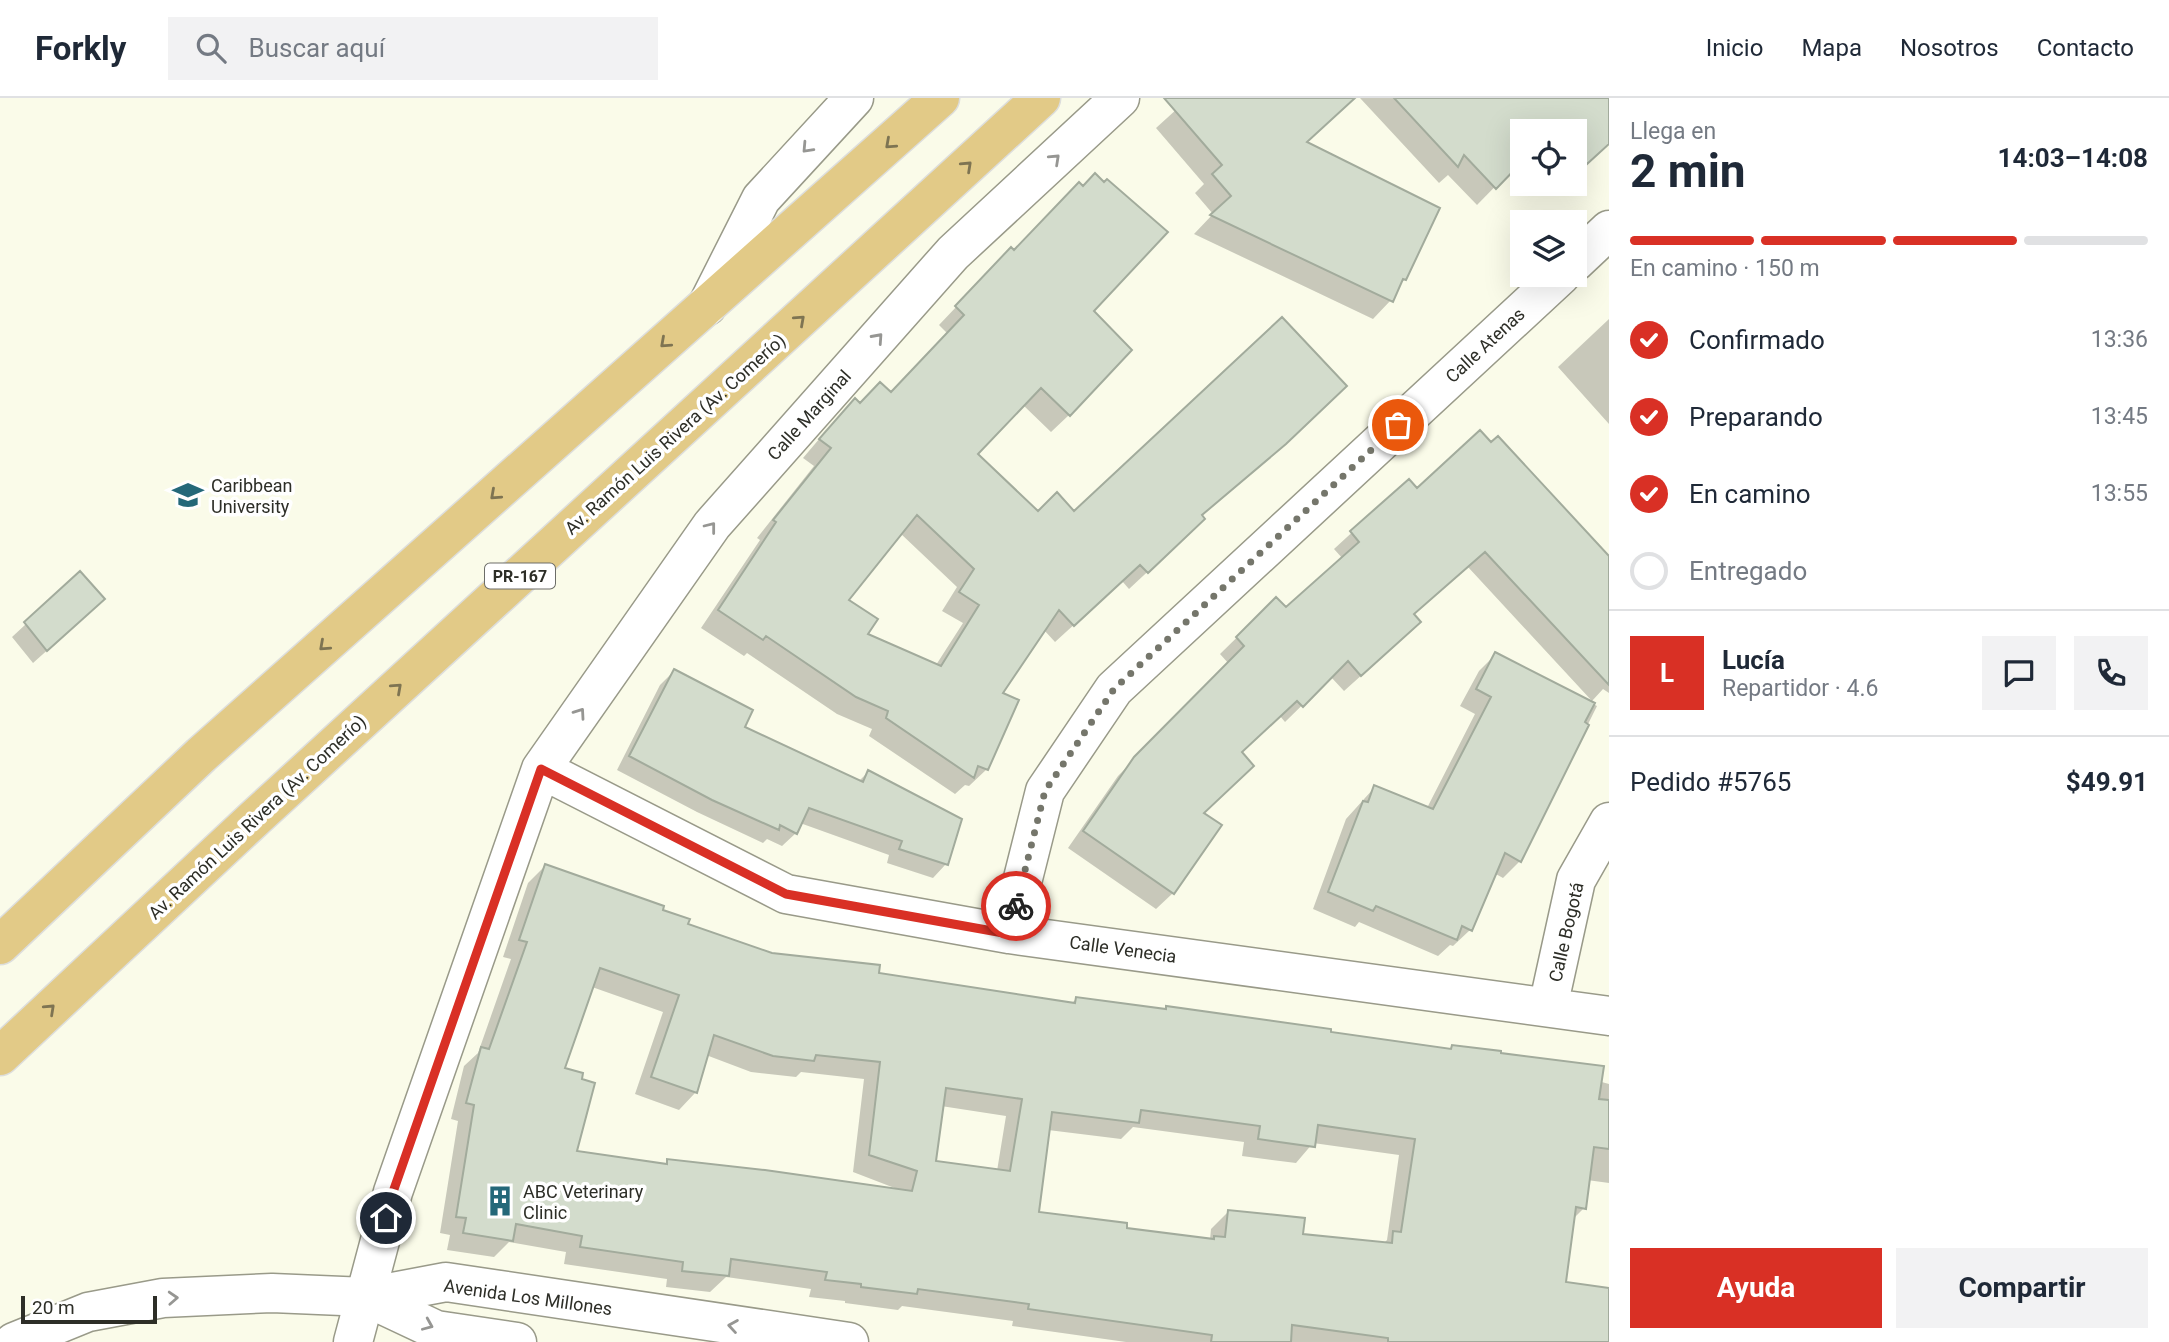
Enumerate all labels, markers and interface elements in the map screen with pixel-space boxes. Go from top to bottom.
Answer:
search box [168,17,658,80]
text: Forkly [35,29,126,68]
icon: search [192,29,230,67]
text: Buscar aquí [248,33,385,63]
text: Inicio [1706,34,1763,62]
text: Mapa [1801,34,1862,62]
text: Nosotros [1900,34,1999,62]
text: Contacto [2037,34,2134,62]
text: Llega en [1630,118,1716,145]
map controls [1510,119,1587,287]
button: locate [1510,119,1587,196]
one-way arrow [885,136,898,148]
one-way arrow [803,140,816,153]
text: 14:03–14:08 [1998,143,2148,173]
text: 2 min [1630,144,1746,198]
one-way arrow [1047,155,1060,167]
one-way arrow [959,162,972,174]
button: layers [1510,210,1587,287]
text: En camino · 150 m [1630,255,1820,282]
street label: Calle Atenas [1441,303,1529,387]
one-way arrow [792,315,805,328]
icon: check [1630,321,1668,359]
text: Confirmado [1689,325,1825,355]
text: 13:36 [2091,326,2148,353]
street label: Av. Ramón Luis Rivera (Av. Comerío) [560,329,790,539]
one-way arrow [870,333,882,346]
one-way arrow [660,335,673,348]
street label: Calle Marginal [763,365,855,465]
pin [1368,395,1428,455]
icon: check [1630,398,1668,436]
text: Preparando [1689,402,1823,432]
text: 13:45 [2091,403,2148,430]
icon: bag [1379,406,1417,444]
place label: Caribbean University [211,475,292,517]
icon: check [1630,475,1668,513]
school or university icon: Caribbean University [171,478,205,512]
text: En camino [1689,479,1811,509]
text: 13:55 [2091,480,2148,507]
one-way arrow [490,486,503,499]
one-way arrow [703,523,716,535]
text: Entregado [1689,556,1807,586]
road number: PR-167 [485,564,555,589]
button: chat [1982,636,2056,710]
button: phone [2074,636,2148,710]
one-way arrow [320,638,333,650]
text: Lucía [1722,645,1785,675]
text: L [1660,658,1674,688]
text: Repartidor · 4.6 [1722,675,1879,702]
one-way arrow [389,684,402,697]
one-way arrow [572,708,584,721]
street label: Av. Ramón Luis Rivera (Av. Comerío) [144,711,371,924]
text: Pedido #5765 [1630,767,1791,797]
text: $49.91 [2066,767,2148,797]
courier [981,871,1051,941]
street label: Calle Bogotá [1544,880,1588,984]
icon: bike [997,887,1035,925]
street label: Calle Venecia [1068,931,1178,967]
one-way arrow [42,1005,55,1017]
place label: ABC Veterinary Clinic [523,1181,644,1223]
building icon: ABC Veterinary Clinic [483,1184,517,1218]
pin [356,1188,416,1248]
icon: home [367,1199,405,1237]
button: Ayuda [1630,1248,1882,1328]
button: Compartir [1896,1248,2148,1328]
street label: Avenida Los Millones [442,1275,614,1319]
one-way arrow [168,1290,179,1305]
scale bar [21,1293,158,1325]
text: 20 m [32,1296,75,1319]
one-way arrow [421,1317,433,1331]
one-way arrow [727,1319,739,1334]

